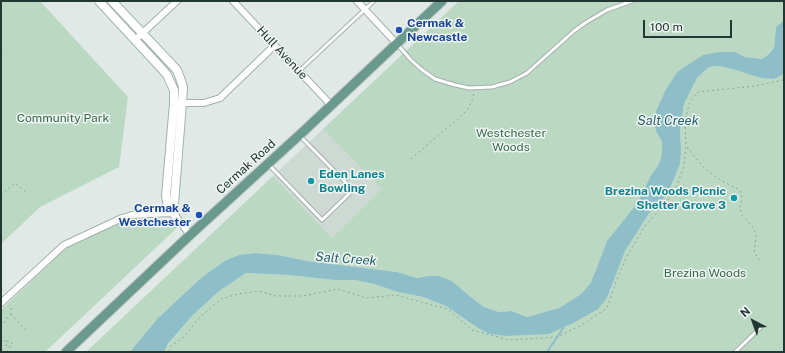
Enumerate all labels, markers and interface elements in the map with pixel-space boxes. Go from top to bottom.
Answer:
scale bar [645,12,734,38]
place label: Cermak & Newcastle [407,16,467,44]
text: 100 m [650,20,683,34]
street label: Hull Avenue [254,23,310,83]
marker: Cermak & Newcastle [394,25,404,35]
park label: Community Park [17,111,109,125]
water label: Salt Creek [637,113,699,129]
park label: Westchester Woods [476,126,546,154]
street label: Cermak Road [213,137,279,197]
place label: Eden Lanes Bowling [319,167,385,195]
marker: Eden Lanes Bowling [306,176,316,186]
place label: Brezina Woods Picnic Shelter Grove 3 [605,184,726,212]
marker: Brezina Woods Picnic Shelter Grove 3 [729,193,739,203]
place label: Cermak & Westchester [119,201,191,229]
marker: Cermak & Westchester [194,210,204,220]
water label: Salt Creek [315,249,377,269]
park label: Brezina Woods [664,266,746,280]
north arrow [733,301,773,341]
text: N [738,305,752,319]

